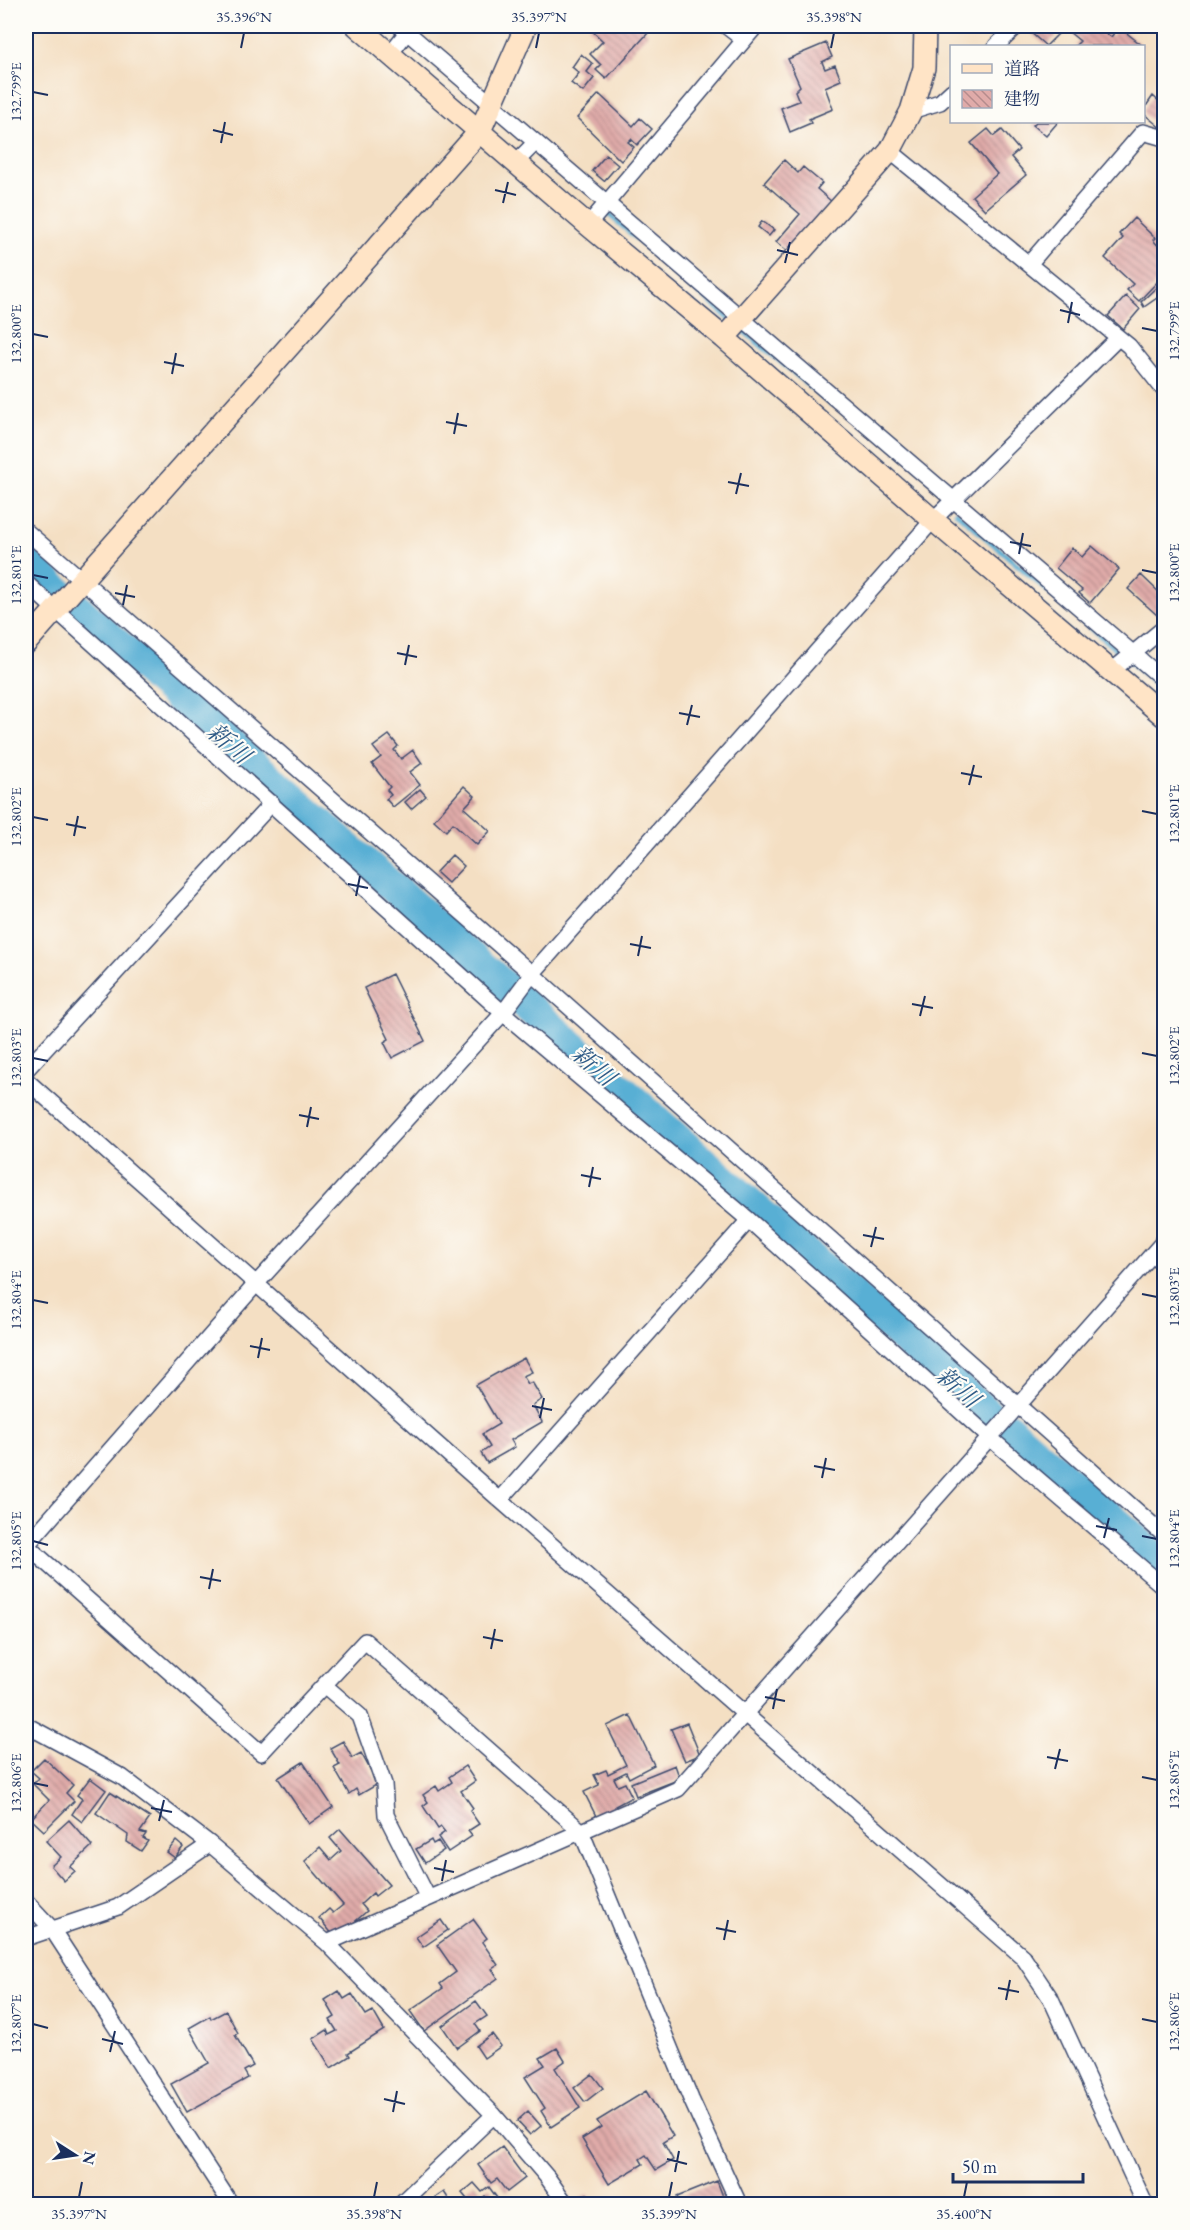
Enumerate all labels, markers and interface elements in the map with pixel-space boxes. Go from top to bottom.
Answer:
text: 35.396°N [216,7,272,26]
text: 35.397°N [511,7,567,26]
text: 35.398°N [806,7,862,26]
legend [950,45,1145,123]
text: 道路 [1004,57,1040,80]
text: 132.799°E [6,62,25,122]
text: 建物 [1004,87,1040,110]
text: 132.799°E [1164,301,1183,361]
text: 132.800°E [6,304,25,364]
text: 132.800°E [1164,543,1183,603]
text: 132.801°E [6,545,25,605]
water label: 新川 [201,716,260,772]
text: 132.801°E [1164,784,1183,844]
text: 132.802°E [6,787,25,847]
text: 132.802°E [1164,1026,1183,1086]
text: 132.803°E [6,1028,25,1088]
water label: 新川 [566,1038,625,1094]
text: 132.803°E [1164,1267,1183,1327]
text: 132.804°E [6,1270,25,1330]
water label: 新川 [930,1360,989,1416]
text: 132.804°E [1164,1509,1183,1569]
text: 132.805°E [6,1511,25,1571]
text: 132.805°E [1164,1750,1183,1810]
text: 132.806°E [6,1753,25,1813]
text: 132.806°E [1164,1992,1183,2052]
text: 132.807°E [6,1994,25,2054]
north arrow [45,2125,105,2185]
scale bar [953,2146,1084,2184]
text: N [78,2149,101,2167]
text: 50 m [962,2155,997,2178]
text: 35.397°N [51,2204,107,2223]
text: 35.398°N [346,2204,402,2223]
text: 35.399°N [641,2204,697,2223]
text: 35.400°N [936,2204,992,2223]

